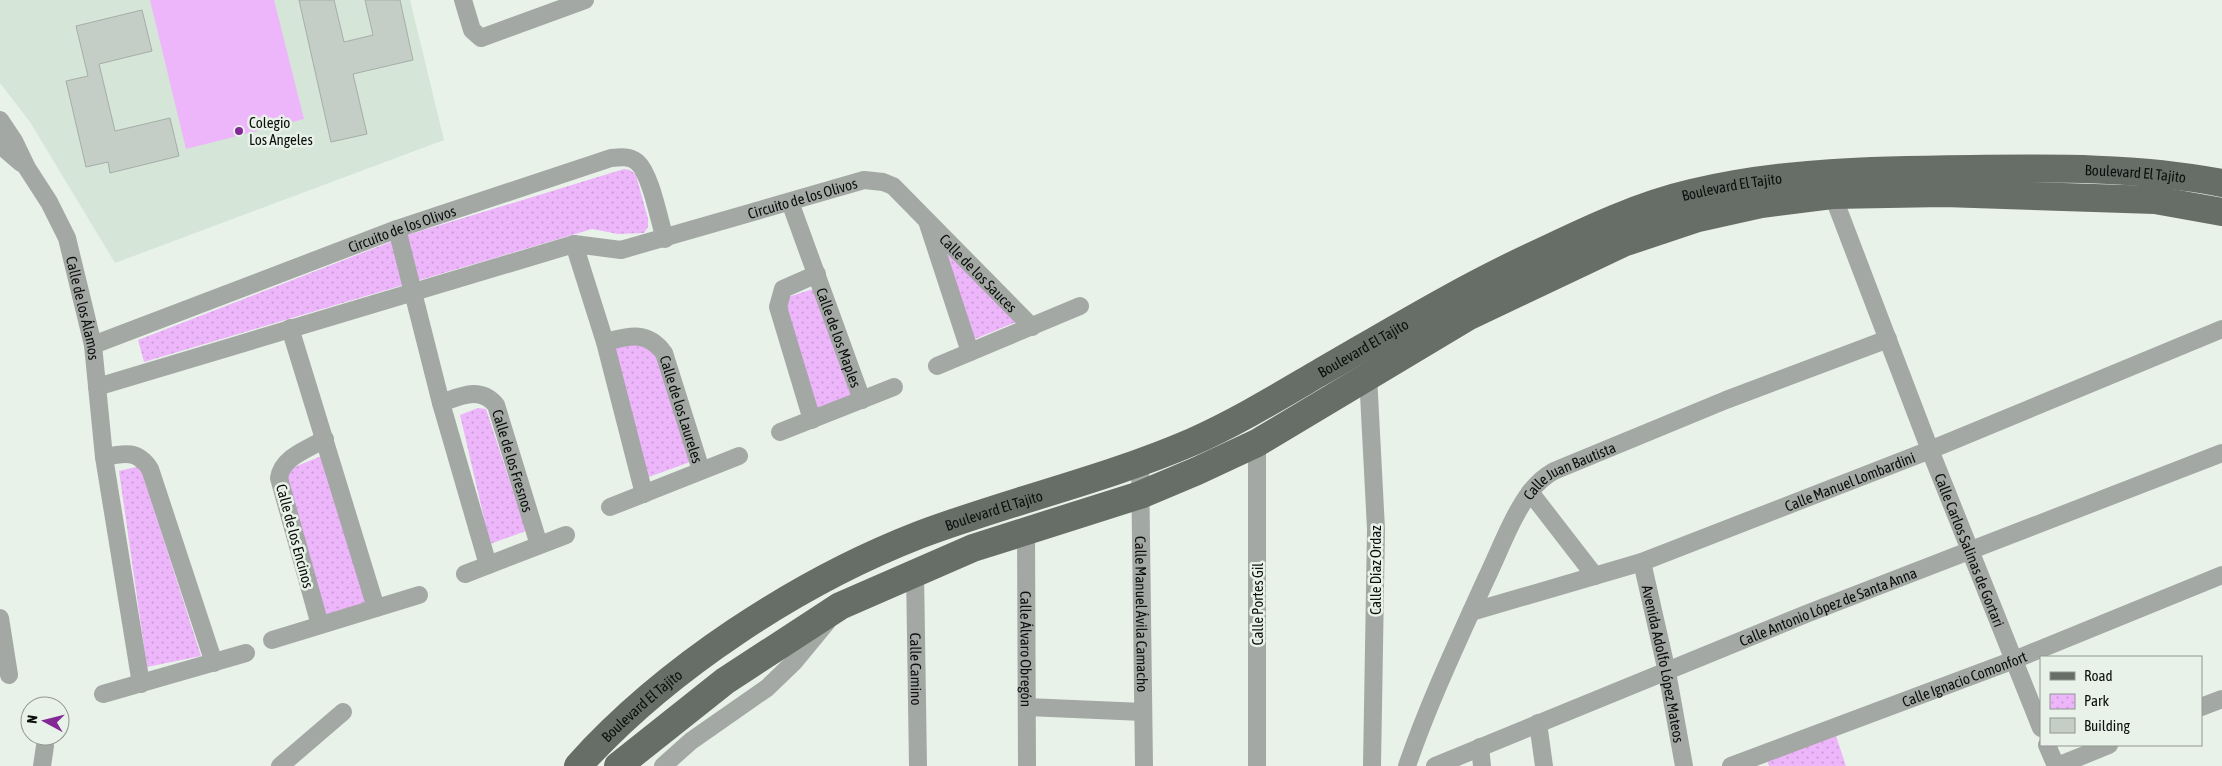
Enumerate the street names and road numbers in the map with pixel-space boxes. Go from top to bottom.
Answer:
street label: Boulevard El Tajito [2084,161,2187,185]
street label: Boulevard El Tajito [1680,169,1783,204]
street label: Circuito de los Olivos [746,174,859,222]
street label: Circuito de los Olivos [345,202,458,255]
street label: Calle de los Sauces [936,230,1021,315]
street label: Calle de los Álamos [63,254,103,361]
street label: Calle de los Maples [813,285,865,389]
street label: Boulevard El Tajito [1315,315,1411,380]
street label: Calle de los Laureles [657,353,707,465]
street label: Calle de los Fresnos [489,407,537,514]
street label: Calle Juan Bautista [1519,438,1618,503]
street label: Calle Manuel Lombardini [1782,448,1917,514]
street label: Calle Carlos Salinas de Gortari [1932,471,2008,629]
street label: Calle de los Encinos [273,482,317,590]
street label: Boulevard El Tajito [942,486,1045,534]
street label: Calle Díaz Ordaz [1367,525,1384,615]
street label: Calle Manuel Ávila Camacho [1132,536,1152,692]
street label: Calle Portes Gil [1249,563,1266,645]
street label: Calle Antonio López de Santa Anna [1737,564,1919,649]
street label: Avenida Adolfo López Mateos [1639,583,1688,744]
street label: Calle Álvaro Obregón [1018,591,1035,707]
street label: Calle Camino [907,632,926,706]
street label: Calle Ignacio Comonfort [1899,647,2029,710]
street label: Boulevard El Tajito [598,665,685,745]

